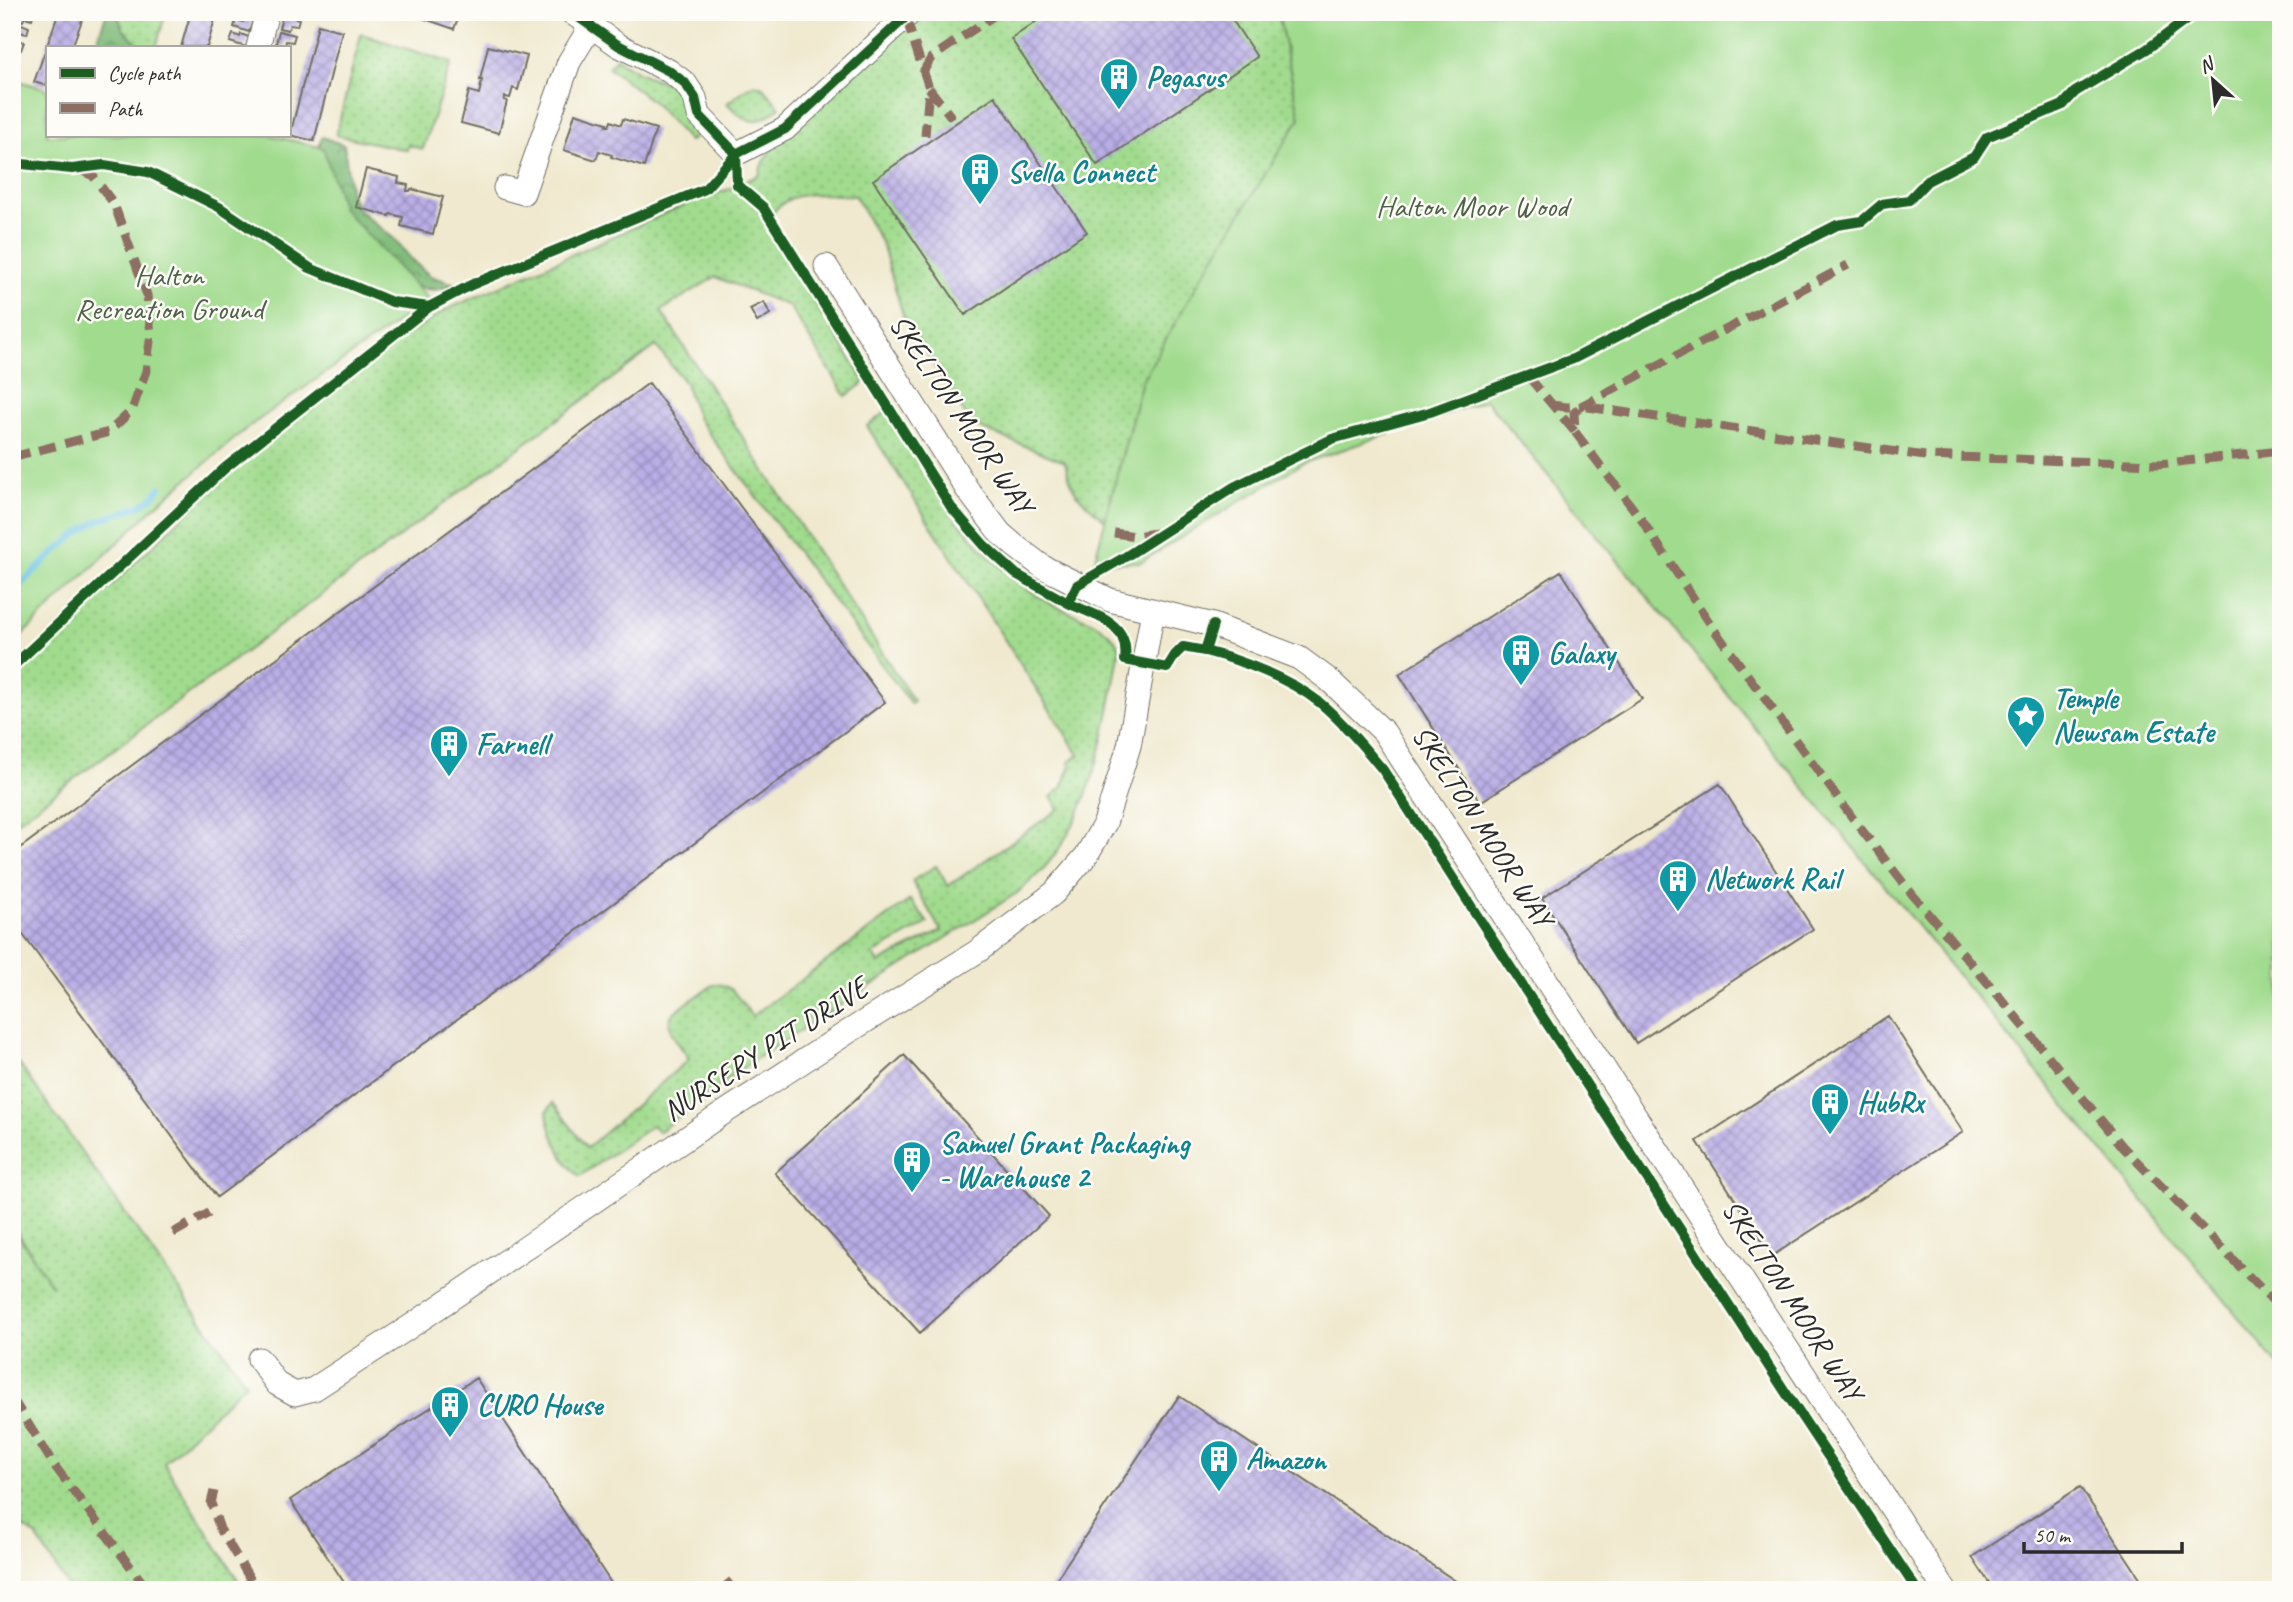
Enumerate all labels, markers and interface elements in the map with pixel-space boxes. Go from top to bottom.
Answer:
legend [46,46,290,136]
north arrow [2178,46,2248,116]
text: N [2195,51,2219,79]
building icon: Pegasus [1098,56,1140,111]
place label: Pegasus [1146,58,1228,96]
text: Cycle path [108,60,181,86]
text: Path [108,96,144,122]
building icon: Svella Connect [959,151,1001,206]
place label: Svella Connect [1007,153,1158,191]
park label: Halton Moor Wood [1376,187,1572,225]
park label: Halton Recreation Ground [75,256,267,328]
street label: SKELTON MOOR WAY [881,307,1045,524]
building icon: Galaxy [1500,632,1542,687]
place label: Galaxy [1548,634,1617,672]
place label: Temple Newsam Estate [2053,679,2216,751]
place icon: Temple Newsam Estate [2005,694,2047,749]
street label: SKELTON MOOR WAY [1404,718,1564,937]
building icon: Farnell [428,723,470,778]
place label: Farnell [476,725,553,763]
building icon: Network Rail [1657,858,1699,913]
place label: Network Rail [1705,860,1845,898]
street label: NURSERY PIT DRIVE [655,967,878,1129]
building icon: HubRx [1809,1081,1851,1136]
place label: HubRx [1857,1083,1926,1121]
place label: Samuel Grant Packaging - Warehouse 2 [939,1124,1191,1196]
building icon: Samuel Grant Packaging - Warehouse 2 [891,1139,933,1194]
street label: SKELTON MOOR WAY [1714,1192,1874,1411]
building icon: CURO House [429,1384,471,1439]
place label: CURO House [477,1386,604,1424]
building icon: Amazon [1198,1438,1240,1493]
place label: Amazon [1246,1440,1328,1478]
scale bar [2024,1511,2181,1555]
text: 50 m [2034,1522,2072,1548]

